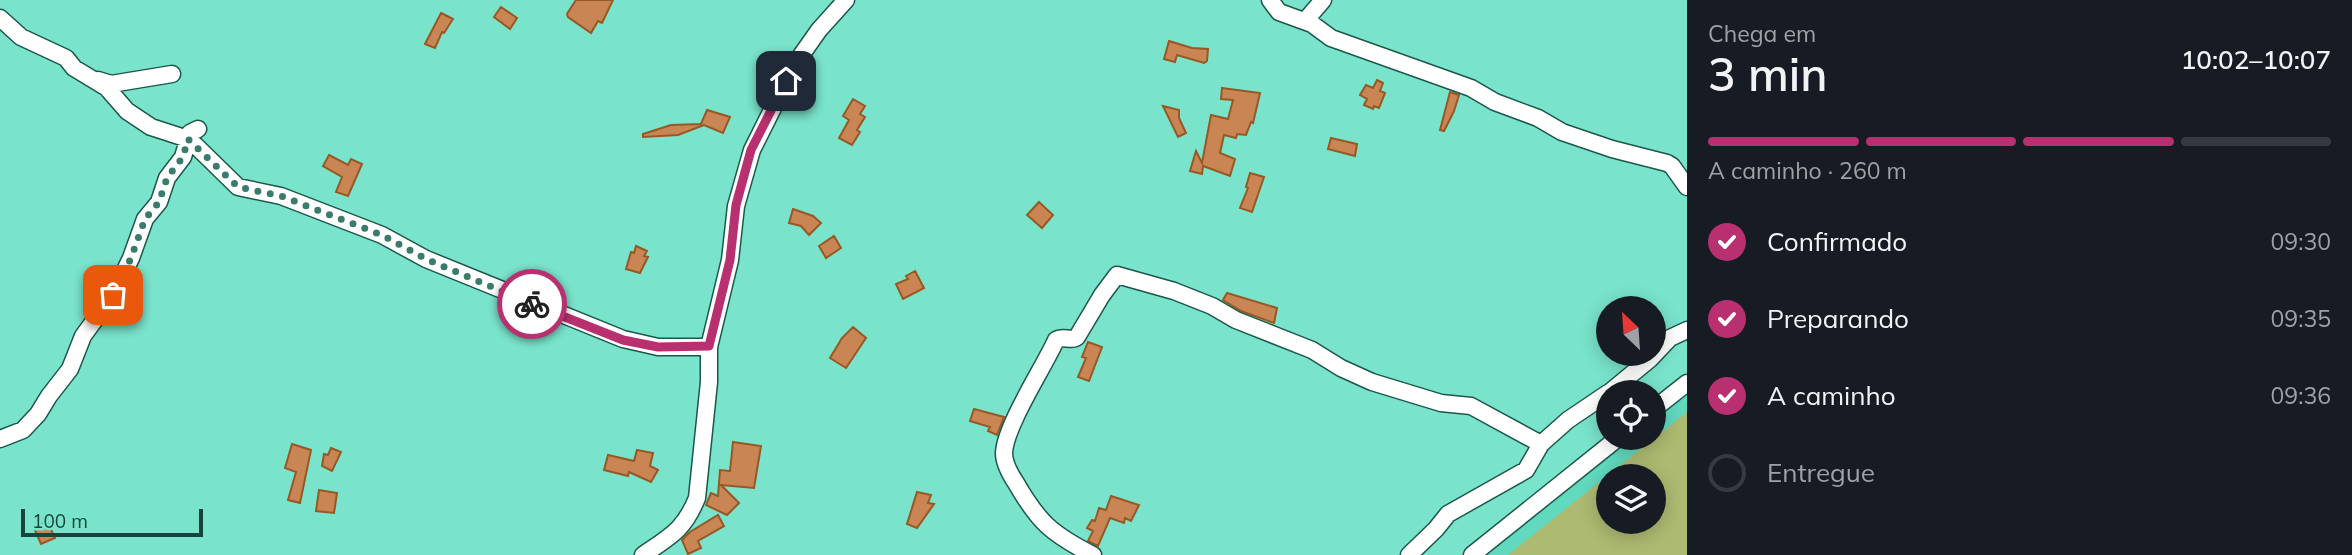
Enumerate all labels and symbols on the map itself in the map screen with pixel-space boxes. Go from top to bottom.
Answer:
pin [756,51,816,111]
pin [83,265,143,325]
courier [497,269,567,339]
north arrow [1596,296,1666,366]
scale bar [21,506,203,538]

